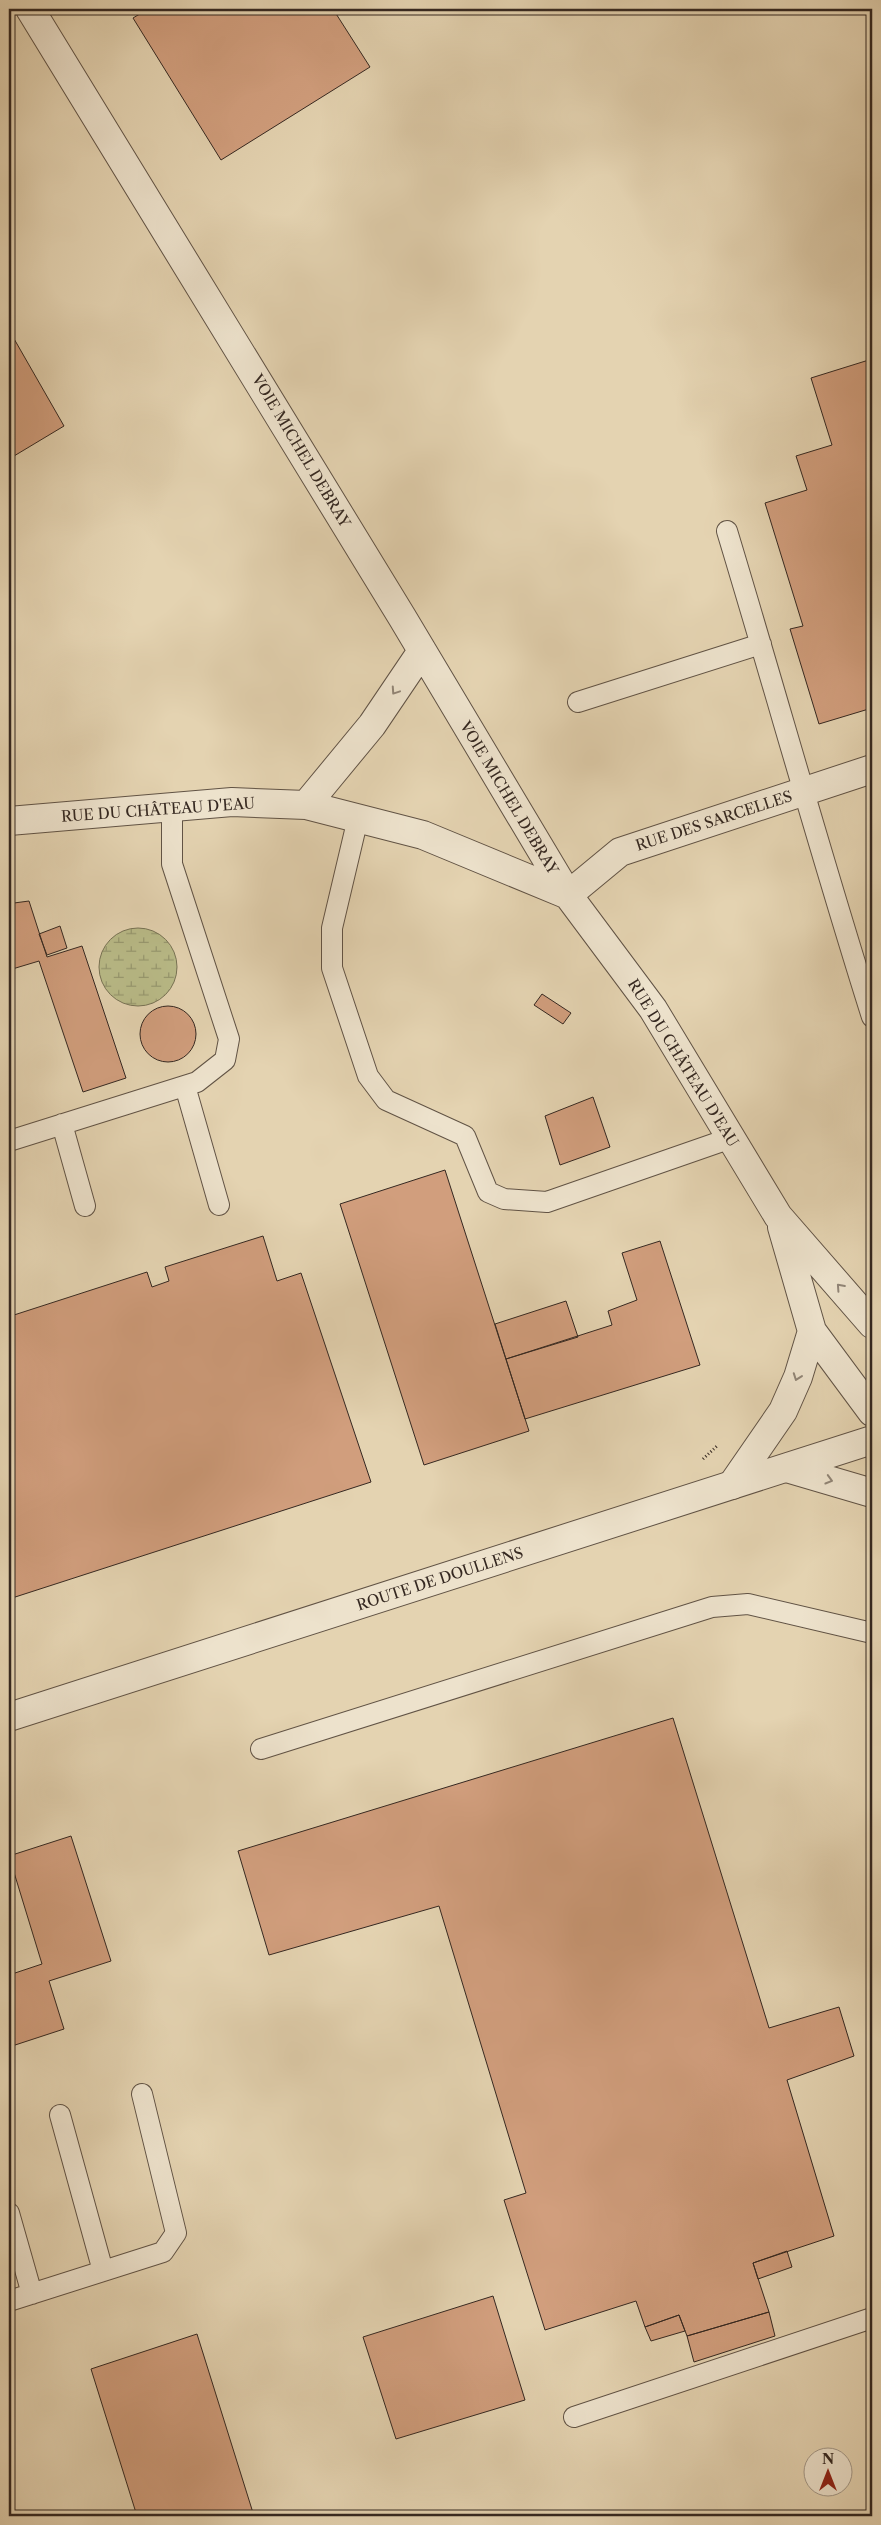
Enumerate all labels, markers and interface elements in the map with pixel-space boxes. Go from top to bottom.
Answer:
street label: VOIE MICHEL DEBRAY [248,370,355,531]
one-way arrow [391,686,401,695]
street label: VOIE MICHEL DEBRAY [456,717,563,878]
street label: RUE DES SARCELLES [633,786,795,855]
street label: RUE DU CHÂTEAU D'EAU [60,793,256,826]
street label: RUE DU CHÂTEAU D'EAU [624,975,743,1150]
one-way arrow [836,1284,845,1293]
one-way arrow [793,1372,803,1381]
one-way arrow [825,1475,833,1485]
street label: ROUTE DE DOULLENS [354,1543,526,1614]
north arrow [804,2448,854,2498]
text: N [822,2450,834,2468]

